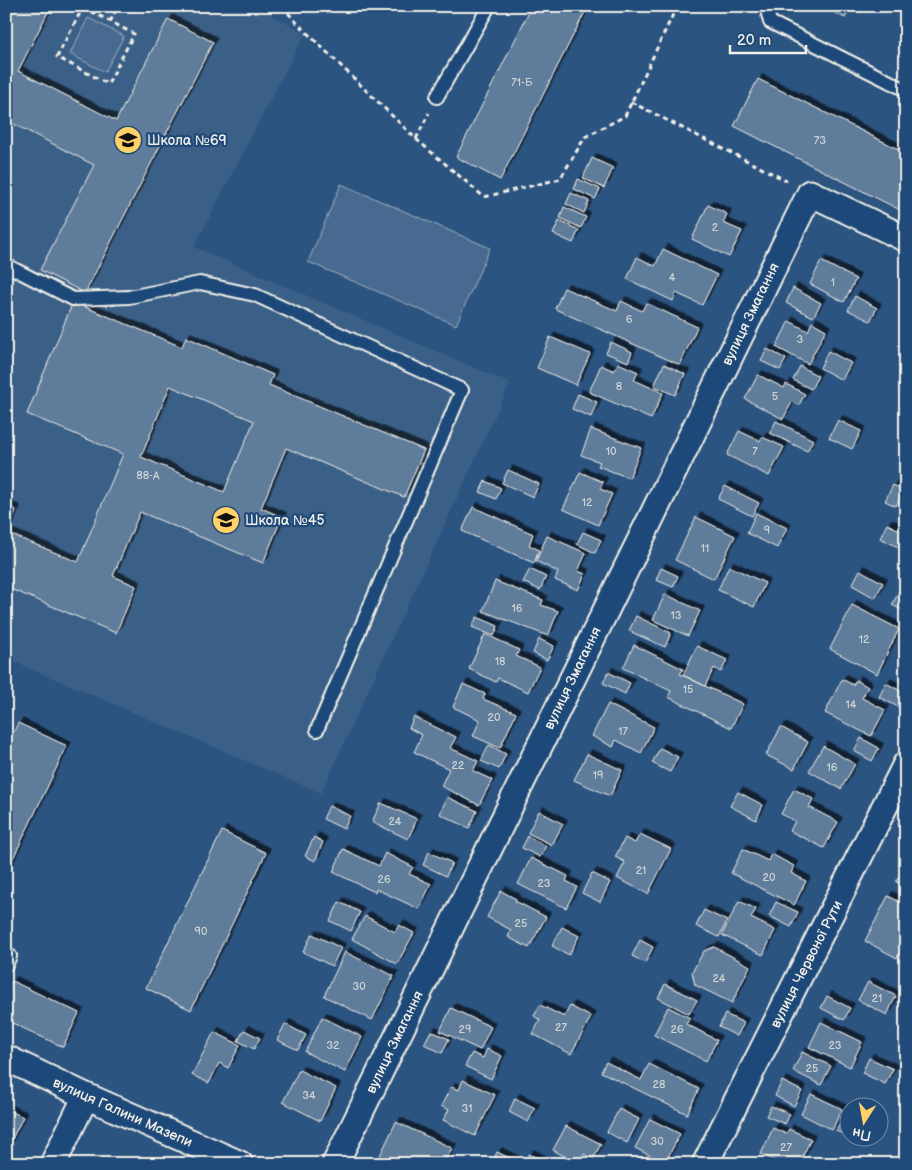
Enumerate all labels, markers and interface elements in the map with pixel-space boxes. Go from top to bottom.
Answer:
scale bar [730,22,806,54]
text: 20 m [737,31,771,50]
house number: 71-Б [511,76,533,89]
school or university icon: Школа №69 [113,125,143,155]
place label: Школа №69 [147,132,227,149]
house number: 73 [814,134,826,147]
house number: 2 [712,221,719,234]
street label: вулиця Змагання [718,260,783,368]
house number: 4 [669,271,676,284]
house number: 1 [831,276,835,289]
house number: 6 [626,313,633,326]
house number: 3 [797,333,804,346]
house number: 8 [616,380,622,393]
house number: 5 [772,390,778,403]
house number: 10 [606,445,617,458]
house number: 7 [752,445,758,458]
house number: 88-А [136,469,160,482]
house number: 12 [582,496,593,509]
school or university icon: Школа №45 [211,505,241,535]
place label: Школа №45 [245,512,325,529]
house number: 9 [764,524,770,537]
house number: 11 [701,542,709,555]
house number: 16 [512,602,523,615]
house number: 13 [670,609,682,622]
street label: вулиця Змагання [540,624,605,732]
house number: 12 [859,633,870,646]
house number: 18 [495,655,505,668]
house number: 15 [683,683,693,696]
house number: 14 [846,698,857,711]
house number: 20 [488,711,501,724]
house number: 17 [618,725,628,738]
house number: 22 [452,759,465,772]
house number: 16 [827,761,838,774]
house number: 19 [593,769,603,782]
house number: 24 [388,815,402,828]
house number: 21 [636,864,646,877]
house number: 20 [763,871,776,884]
house number: 26 [377,873,391,886]
house number: 23 [537,877,551,890]
street label: вулиця Червоної Рути [767,898,846,1031]
house number: 25 [515,917,527,930]
house number: 90 [195,925,208,938]
house number: 24 [712,972,726,985]
house number: 30 [352,980,366,993]
street label: вулиця Змагання [362,988,427,1096]
house number: 21 [872,992,882,1005]
house number: 27 [555,1021,568,1034]
house number: 29 [459,1023,471,1036]
house number: 26 [670,1023,684,1036]
house number: 32 [326,1039,340,1052]
house number: 23 [828,1039,842,1052]
house number: 25 [806,1062,818,1075]
street label: вулиця Галини Мазепи [50,1074,195,1151]
house number: 28 [653,1078,665,1091]
house number: 34 [302,1089,316,1102]
north arrow [840,1098,890,1148]
house number: 31 [461,1102,473,1115]
text: Пн [851,1124,872,1144]
house number: 30 [650,1135,664,1148]
house number: 27 [780,1141,793,1154]

